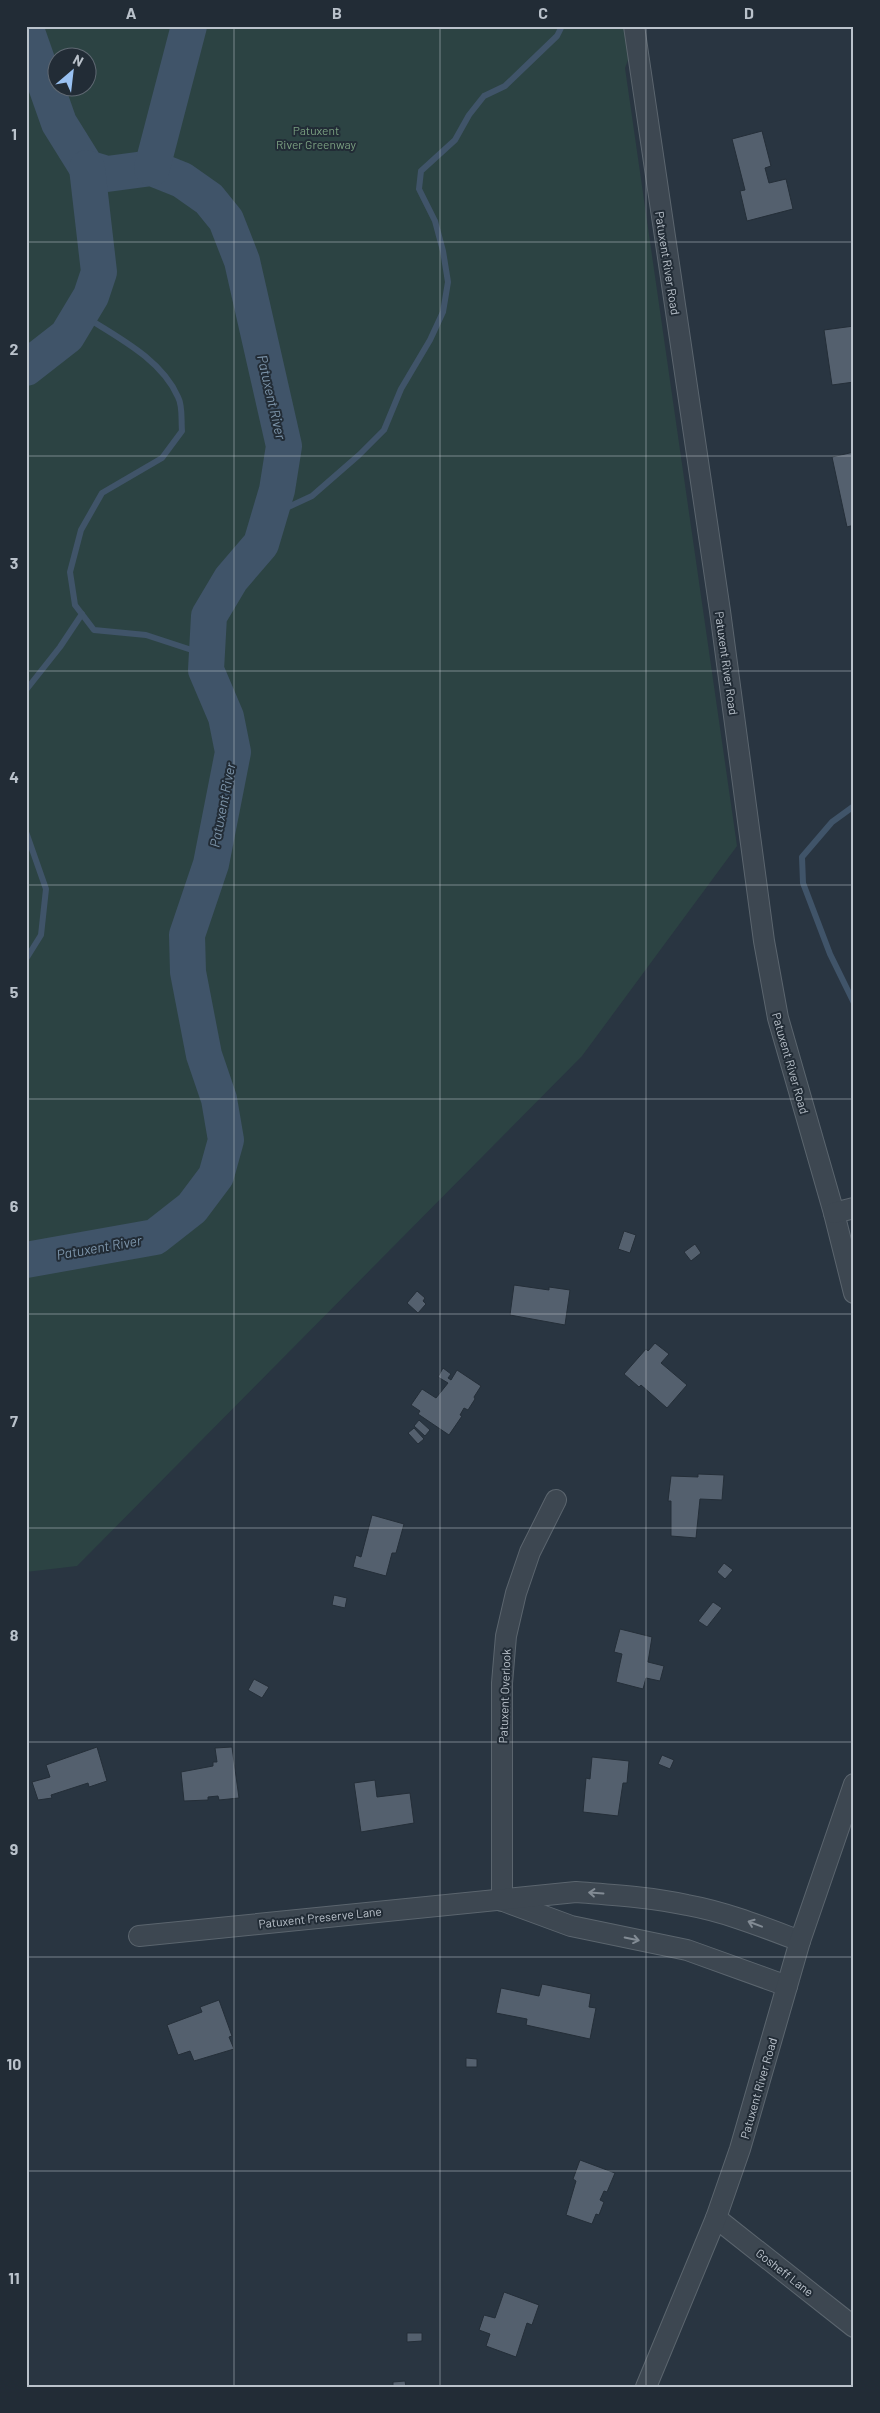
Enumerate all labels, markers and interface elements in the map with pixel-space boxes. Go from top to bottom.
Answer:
text: A [126,3,137,22]
text: B [332,3,342,22]
text: C [538,3,548,22]
text: D [744,3,754,22]
north arrow [48,48,98,98]
text: N [70,50,86,70]
park label: Patuxent River Greenway [276,123,356,151]
text: 1 [11,124,17,143]
street label: Patuxent River Road [653,210,683,316]
text: 2 [10,339,19,358]
water label: Patuxent River [254,353,290,442]
text: 3 [10,553,18,572]
street label: Patuxent River Road [713,610,741,716]
water label: Patuxent River [205,760,239,849]
text: 4 [9,767,19,786]
text: 5 [10,982,19,1001]
street label: Patuxent River Road [770,1011,812,1115]
text: 6 [10,1196,19,1215]
water label: Patuxent River [55,1231,144,1263]
text: 7 [10,1411,18,1430]
text: 8 [10,1625,19,1644]
street label: Patuxent Overlook [495,1648,513,1744]
text: 9 [10,1839,18,1858]
one-way arrow [588,1889,604,1898]
street label: Patuxent Preserve Lane [258,1904,382,1930]
one-way arrow [748,1919,763,1928]
one-way arrow [624,1935,640,1944]
street label: Patuxent River Road [737,2036,779,2140]
text: 10 [7,2054,21,2073]
street label: Gosheff Lane [753,2245,817,2299]
text: 11 [8,2268,20,2287]

